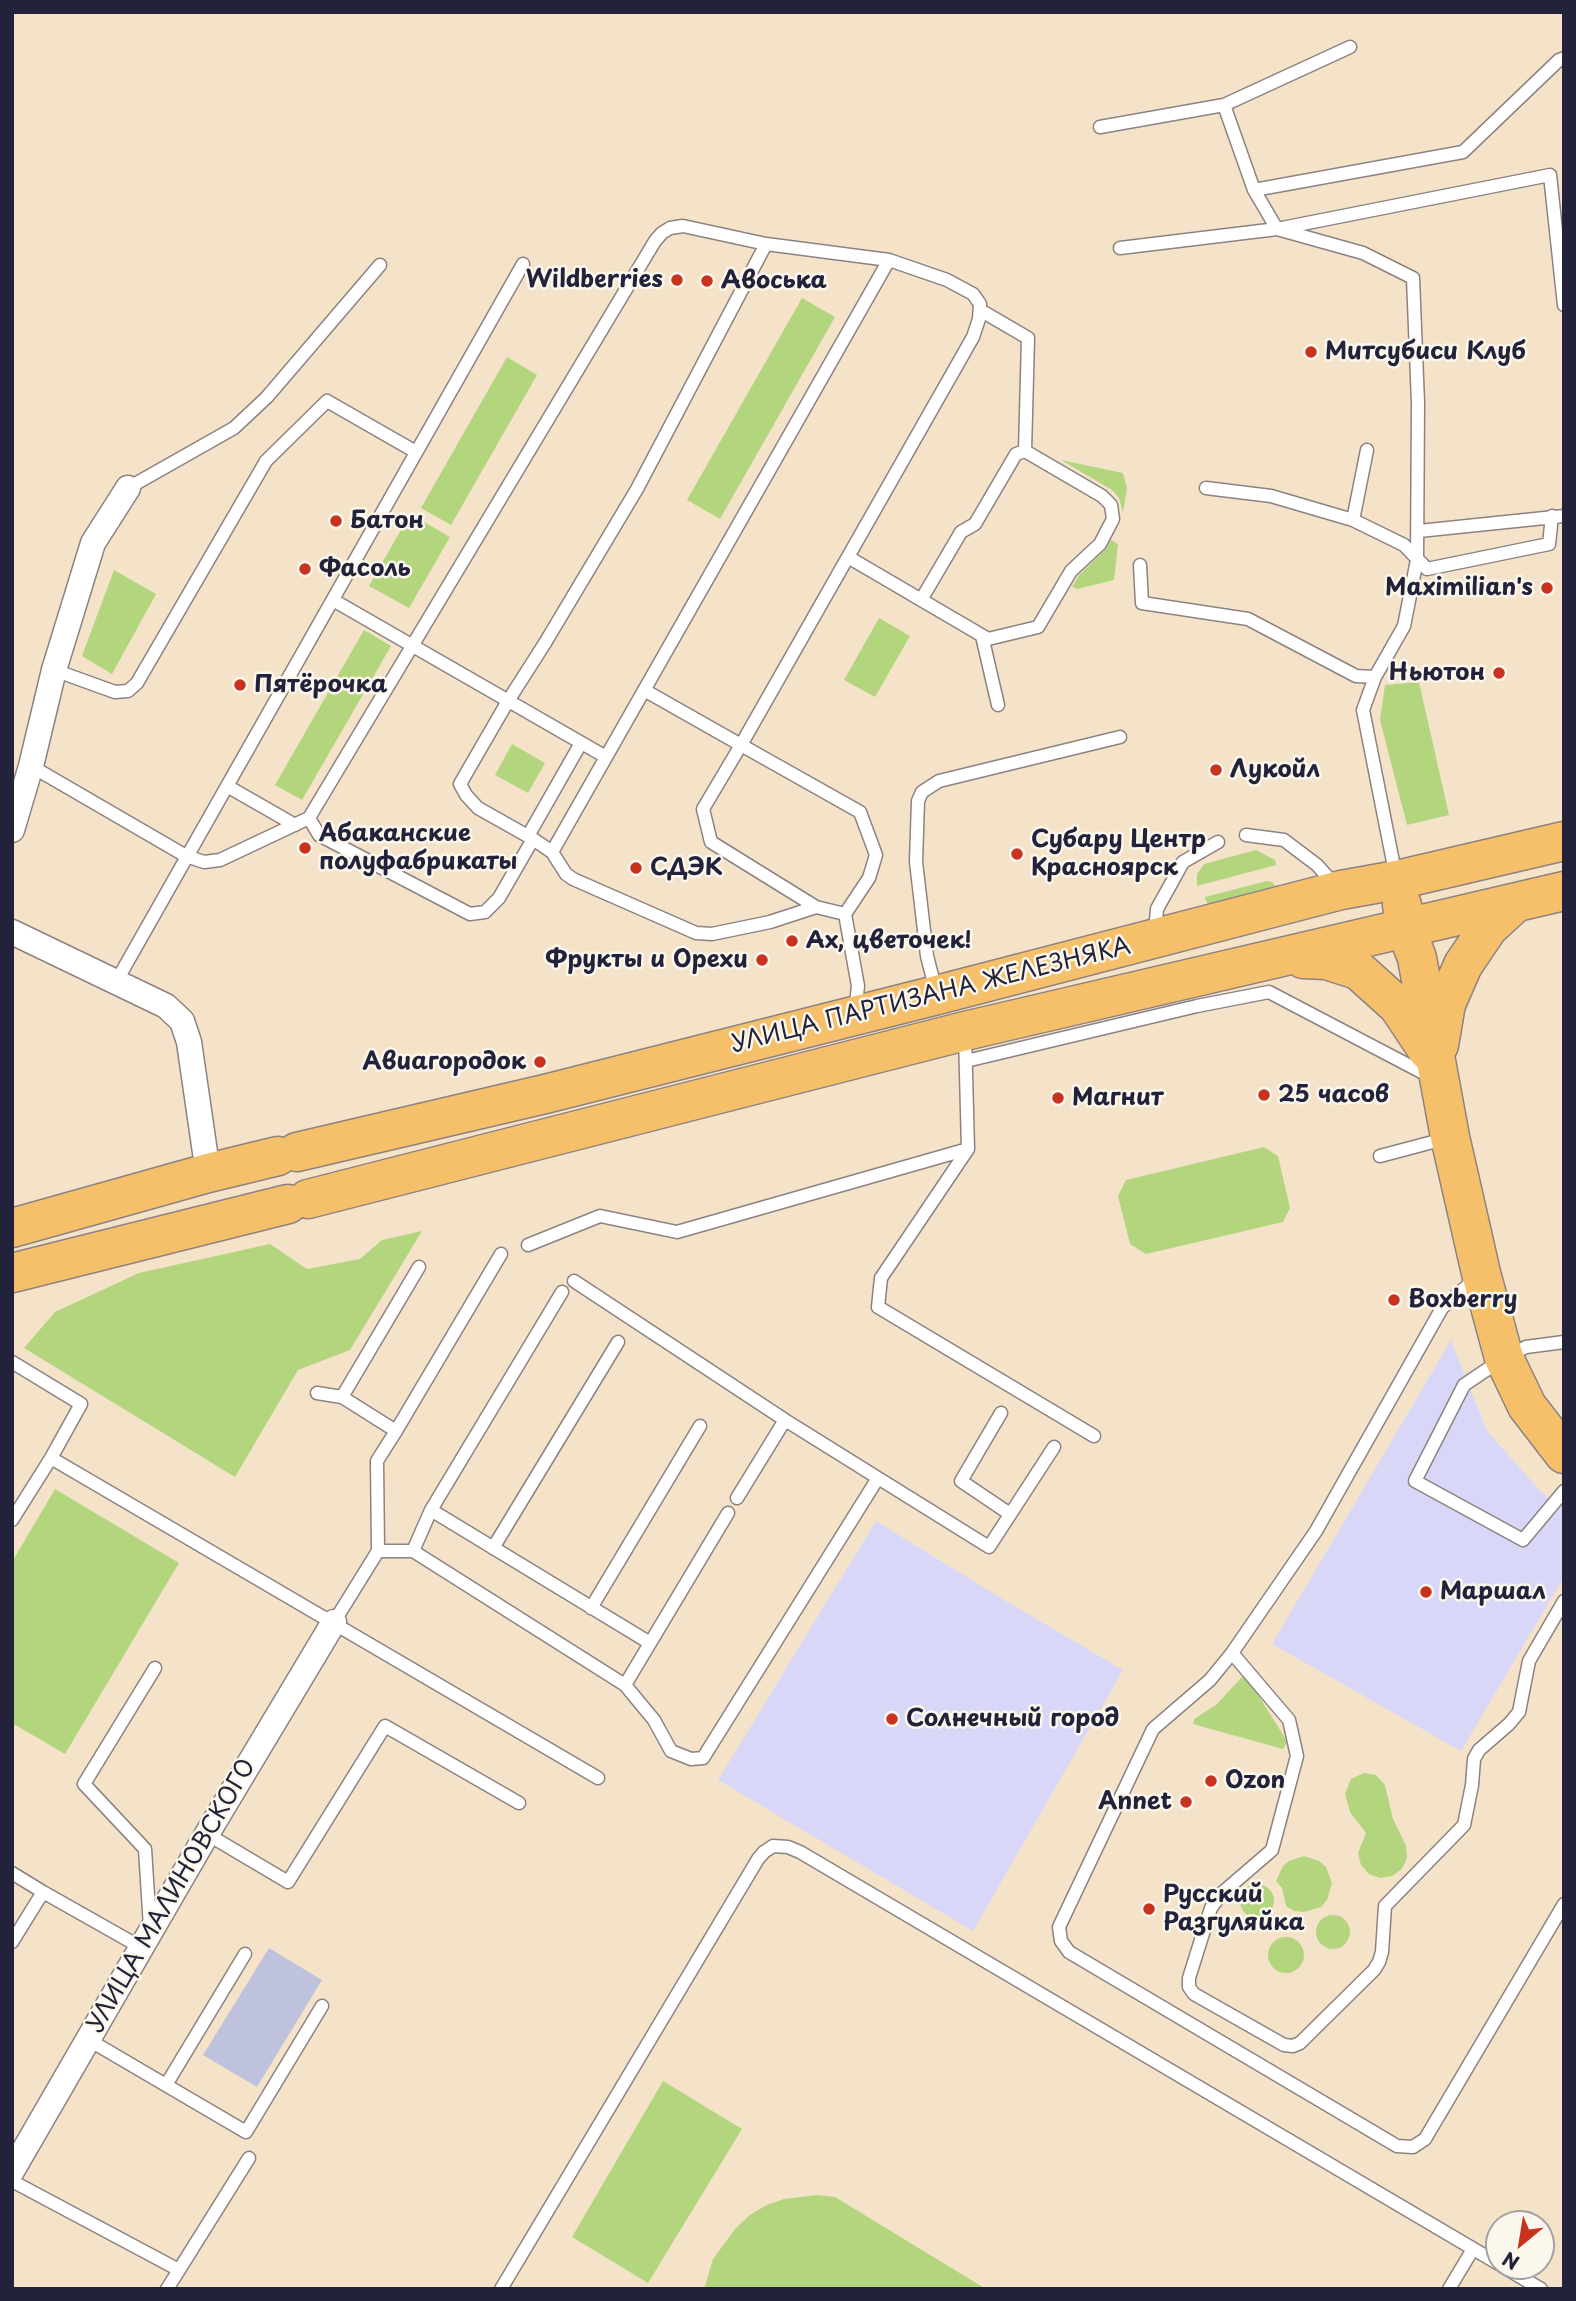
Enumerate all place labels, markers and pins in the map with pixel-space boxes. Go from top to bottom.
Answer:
place label: Wildberries [526,266,663,294]
place label: Авоська [721,267,827,295]
marker: Wildberries [669,272,685,288]
marker: Авоська [699,273,715,289]
place label: Митсубиси Клуб [1325,338,1526,366]
marker: Митсубиси Клуб [1303,344,1319,360]
place label: Батон [350,507,424,535]
marker: Батон [328,513,344,529]
place label: Фасоль [319,555,411,583]
marker: Фасоль [297,561,313,577]
place label: Maximilian's [1385,574,1533,602]
marker: Maximilian's [1539,580,1555,596]
place label: Ньютон [1389,659,1485,687]
marker: Ньютон [1491,665,1507,681]
place label: Пятёрочка [254,671,387,699]
marker: Пятёрочка [232,677,248,693]
place label: Лукойл [1230,756,1320,784]
marker: Лукойл [1208,762,1224,778]
place label: Абаканские полуфабрикаты [319,820,517,876]
place label: Субару Центр Красноярск [1031,826,1206,882]
marker: Абаканские полуфабрикаты [297,840,313,856]
marker: Субару Центр Красноярск [1009,846,1025,862]
place label: СДЭК [650,854,723,882]
marker: СДЭК [628,860,644,876]
place label: Ах, цветочек! [806,927,972,955]
marker: Ах, цветочек! [784,933,800,949]
place label: Фрукты и Орехи [545,946,748,974]
marker: Фрукты и Орехи [754,952,770,968]
place label: Авиагородок [363,1048,526,1076]
marker: Авиагородок [532,1054,548,1070]
place label: 25 часов [1278,1081,1389,1109]
place label: Магнит [1072,1084,1163,1112]
marker: 25 часов [1256,1087,1272,1103]
marker: Магнит [1050,1090,1066,1106]
place label: Boxberry [1408,1286,1518,1314]
marker: Boxberry [1386,1292,1402,1308]
place label: Маршал [1440,1578,1546,1606]
marker: Маршал [1418,1584,1434,1600]
place label: Солнечный город [906,1705,1119,1733]
marker: Солнечный город [884,1711,900,1727]
place label: Ozon [1225,1767,1285,1795]
marker: Ozon [1203,1773,1219,1789]
place label: Annet [1098,1788,1172,1816]
marker: Annet [1178,1794,1194,1810]
place label: Русский Разгуляйка [1163,1881,1305,1937]
marker: Русский Разгуляйка [1141,1901,1157,1917]

